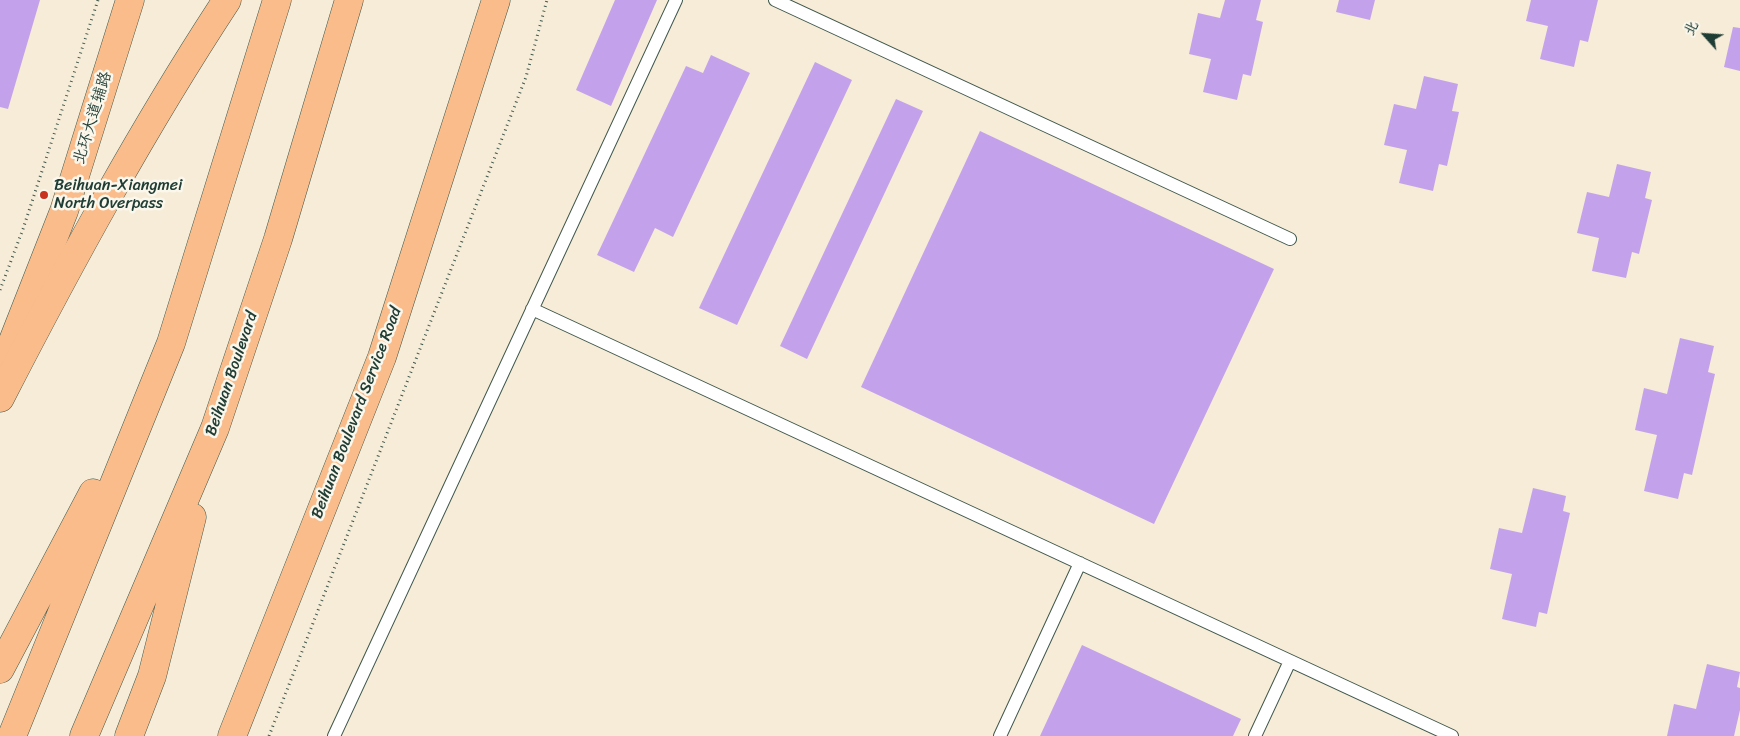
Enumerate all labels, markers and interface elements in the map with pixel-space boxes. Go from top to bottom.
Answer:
north arrow [1680,10,1730,60]
text: 北 [1677,16,1705,40]
street label: 北环大道辅路 [70,69,116,167]
place label: Beihuan-Xiangmei North Overpass [54,176,182,214]
marker: Beihuan-Xiangmei North Overpass [38,189,50,201]
street label: Beihuan Boulevard Service Road [308,305,406,521]
street label: Beihuan Boulevard [202,309,262,439]

